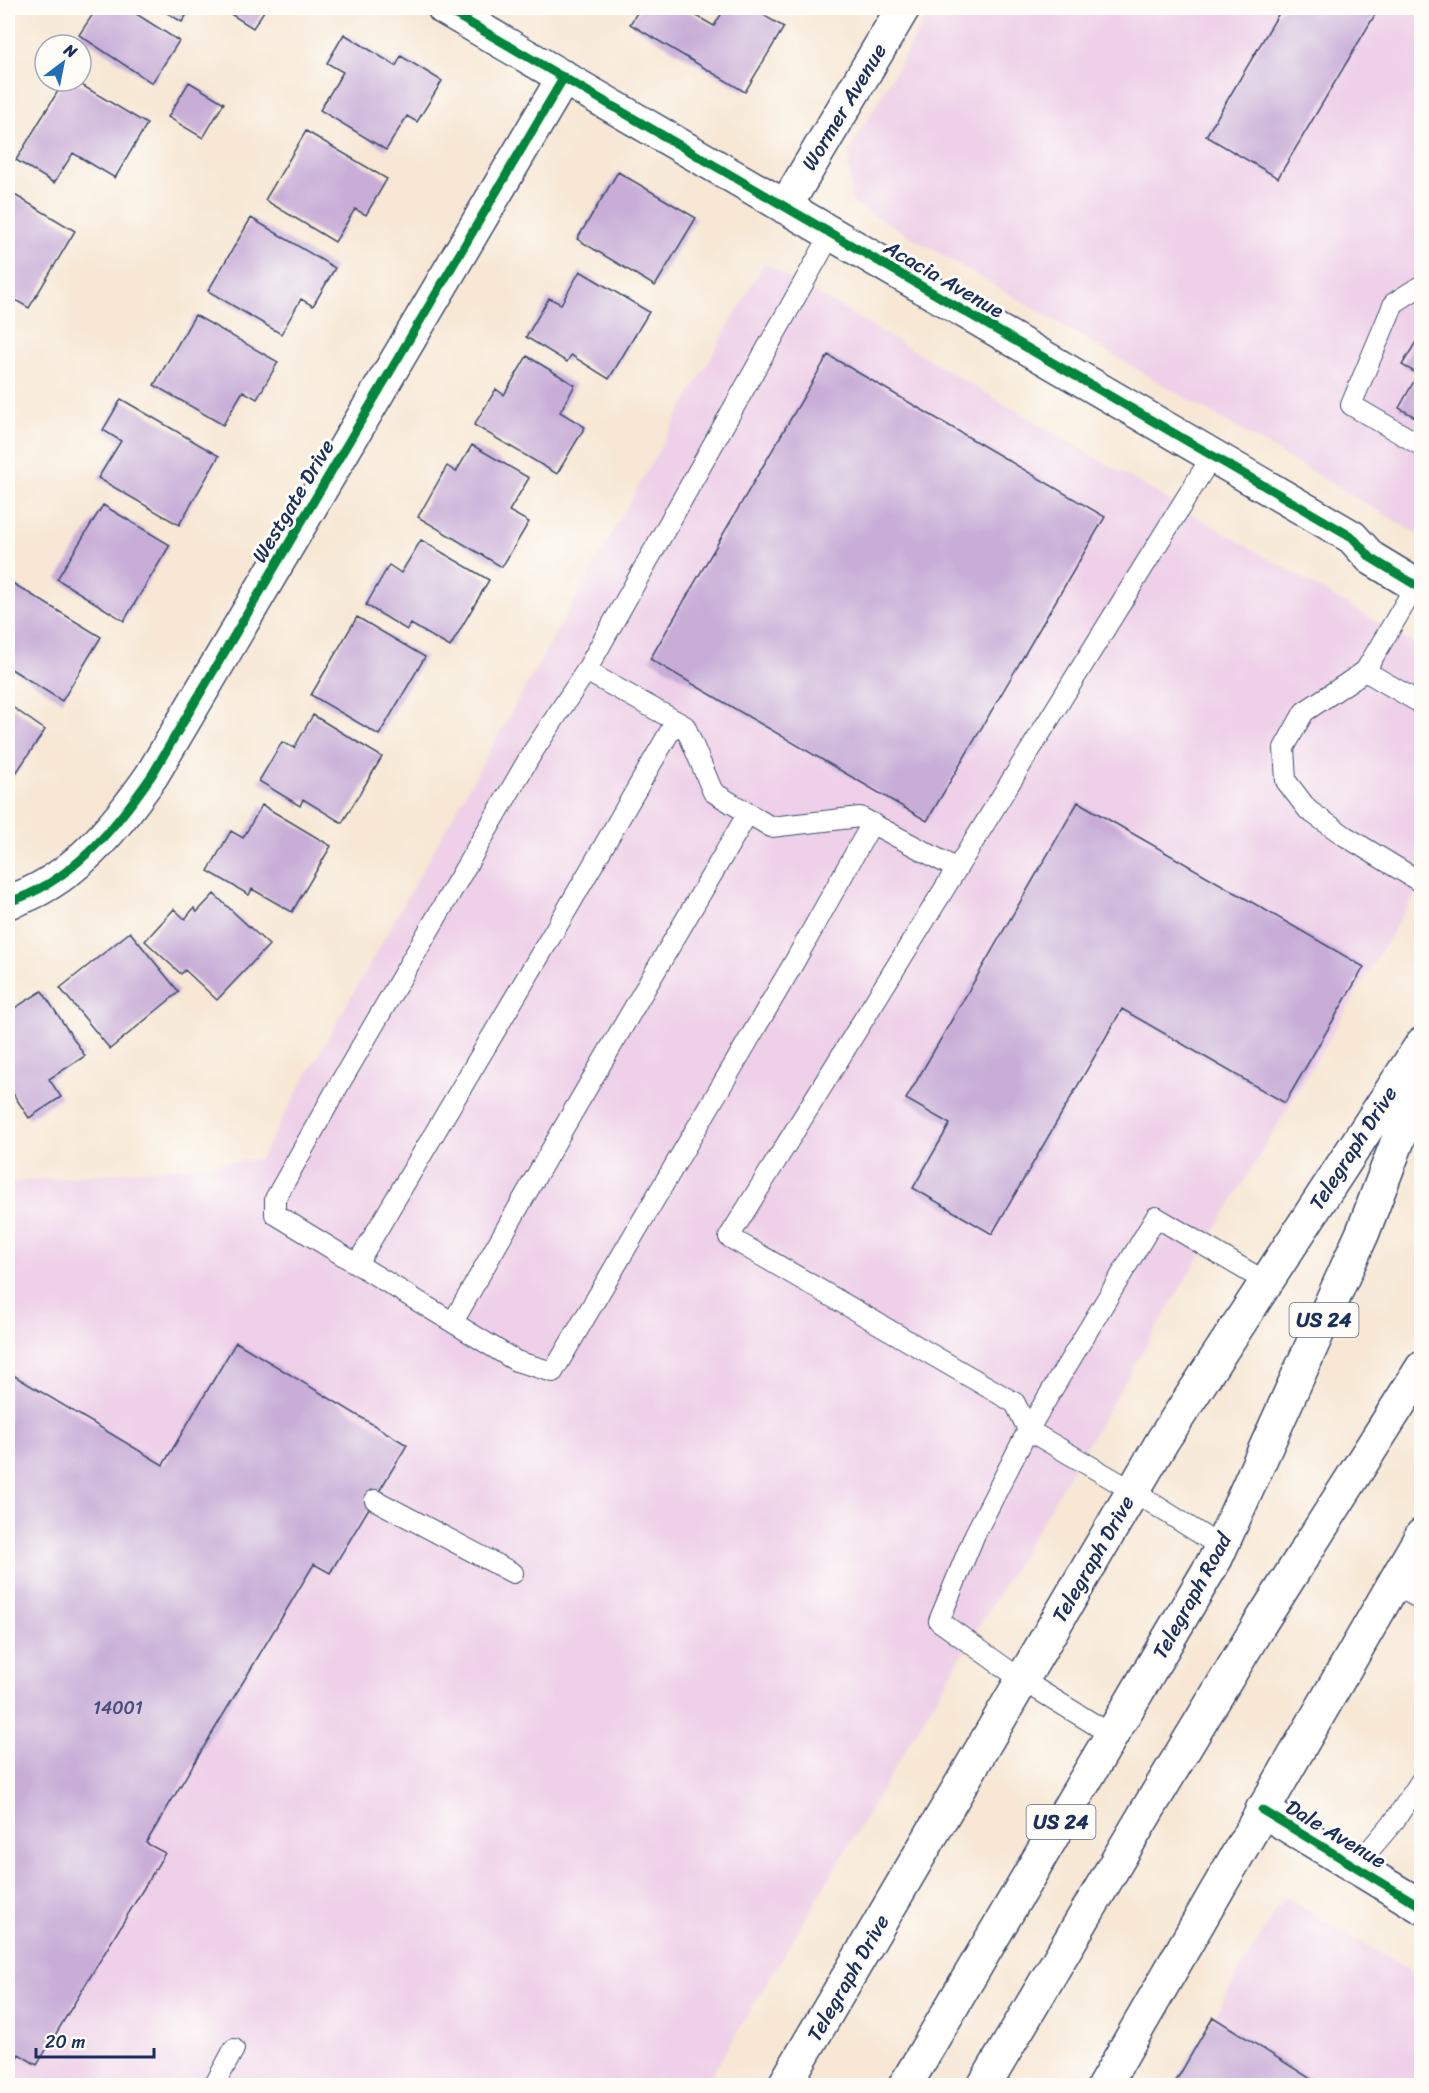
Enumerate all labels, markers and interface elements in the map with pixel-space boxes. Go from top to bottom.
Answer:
north arrow [33,33,93,93]
text: N [57,35,84,66]
street label: Wormer Avenue [791,36,897,178]
street label: Acacia Avenue [876,229,1012,329]
street label: Westgate Drive [241,431,345,570]
street label: Telegraph Drive [1298,1078,1408,1218]
road number: US 24 [1290,1303,1358,1337]
street label: Telegraph Drive [1041,1488,1145,1630]
street label: Telegraph Road [1142,1524,1243,1666]
house number: 14001 [93,1692,143,1724]
street label: Dale Avenue [1278,1789,1394,1879]
road number: US 24 [1026,1805,1096,1839]
street label: Telegraph Drive [796,1907,900,2049]
scale bar [36,2021,154,2059]
text: 20 m [45,2026,85,2058]

